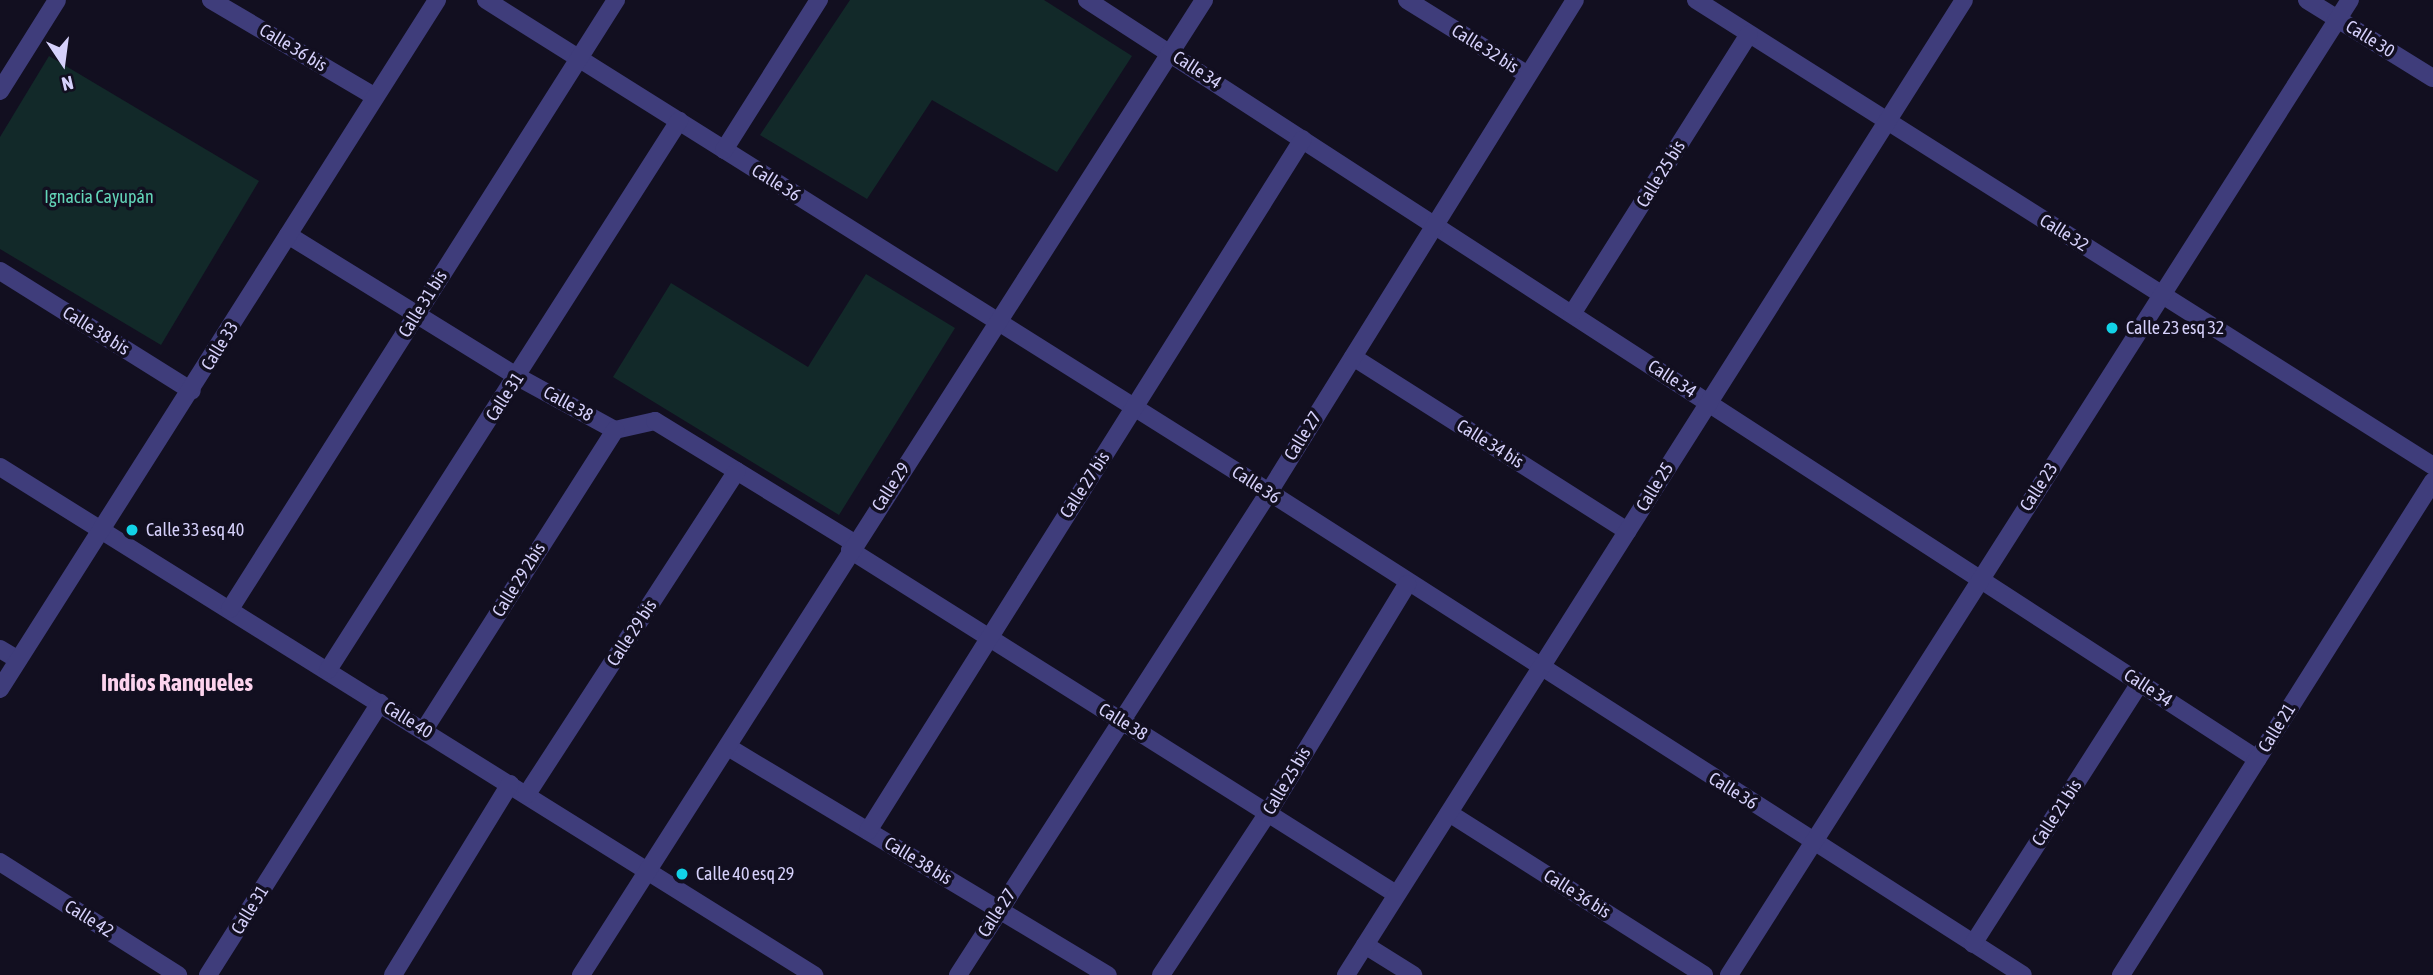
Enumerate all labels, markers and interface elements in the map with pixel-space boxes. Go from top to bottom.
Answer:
street label: Calle 30 [2342,16,2398,62]
street label: Calle 36 bis [255,19,331,77]
street label: Calle 32 bis [1448,20,1522,78]
north arrow [28,28,98,98]
street label: Calle 34 [1169,46,1225,94]
text: N [60,71,76,95]
street label: Calle 25 bis [1632,137,1690,211]
street label: Calle 36 [748,160,804,206]
park label: Ignacia Cayupán [44,186,154,208]
street label: Calle 32 [2036,210,2092,256]
street label: Calle 31 bis [394,267,452,341]
street label: Calle 38 bis [59,302,133,360]
place label: Calle 23 esq 32 [2126,317,2224,339]
street label: Calle 33 [197,318,243,374]
marker: Calle 23 esq 32 [2104,320,2120,336]
street label: Calle 34 [1644,355,1700,403]
street label: Calle 31 [481,369,529,425]
street label: Calle 38 [539,382,597,426]
street label: Calle 27 [1280,408,1326,464]
street label: Calle 34 bis [1453,415,1527,473]
street label: Calle 27 bis [1056,448,1114,522]
street label: Calle 29 [867,459,915,515]
street label: Calle 25 [1632,459,1678,515]
street label: Calle 23 [2015,459,2063,515]
street label: Calle 36 [1228,461,1284,509]
place label: Calle 33 esq 40 [146,519,244,541]
marker: Calle 33 esq 40 [124,522,140,538]
street label: Calle 29 2bis [488,539,550,621]
street label: Calle 29 bis [603,596,661,670]
street label: Calle 34 [2120,664,2176,712]
district label: Indios Ranqueles [101,669,253,697]
street label: Calle 40 [380,697,436,743]
street label: Calle 38 [1095,699,1151,745]
street label: Calle 21 [2254,700,2300,756]
street label: Calle 25 bis [1258,743,1316,819]
street label: Calle 36 [1705,768,1761,814]
street label: Calle 21 bis [2028,776,2086,850]
street label: Calle 38 bis [880,832,956,890]
place label: Calle 40 esq 29 [696,863,794,885]
street label: Calle 36 bis [1540,865,1614,923]
marker: Calle 40 esq 29 [674,866,690,882]
street label: Calle 31 [227,882,273,938]
street label: Calle 27 [973,885,1021,941]
street label: Calle 42 [61,896,117,942]

